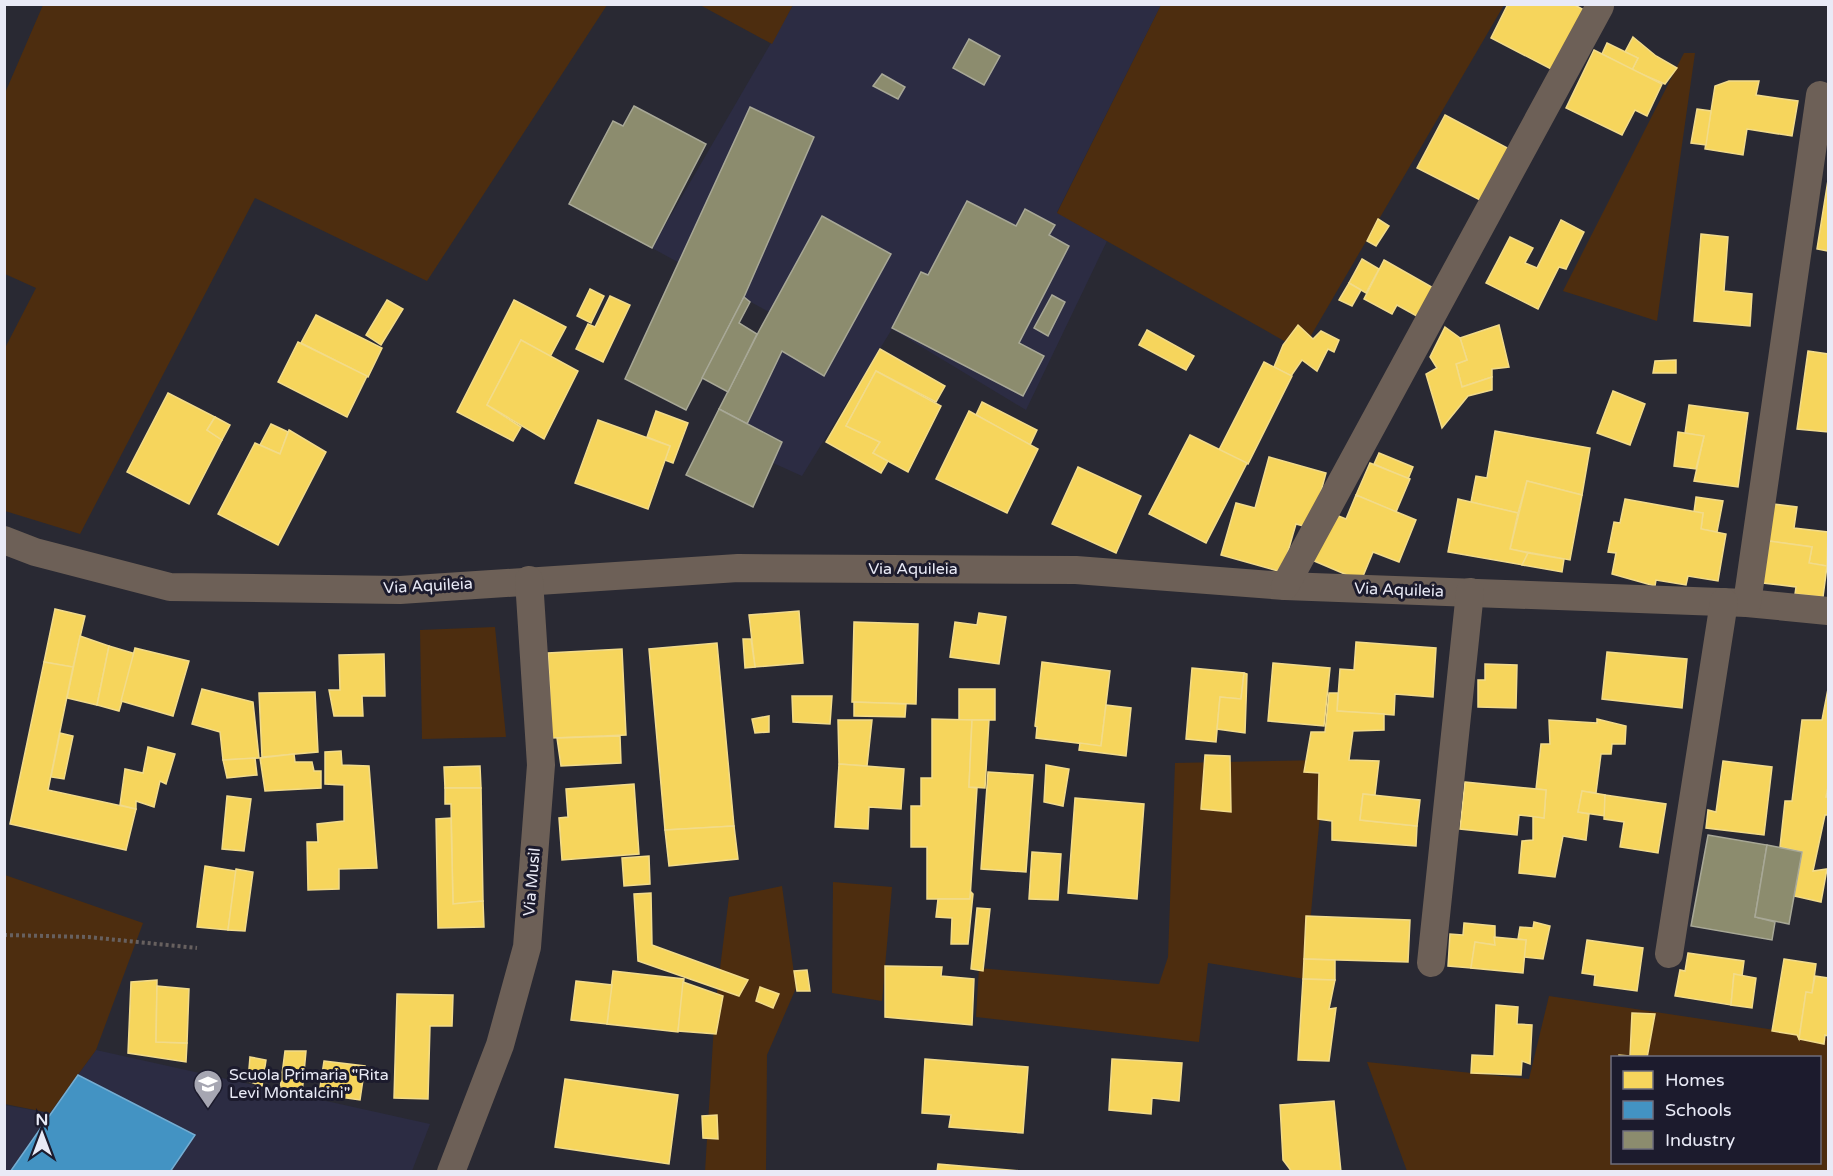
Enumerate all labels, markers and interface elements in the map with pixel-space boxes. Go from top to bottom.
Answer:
street label: Via Aquileia [868,559,958,579]
street label: Via Aquileia [383,574,473,598]
street label: Via Aquileia [1354,578,1444,602]
street label: Via Musil [519,847,545,917]
legend [1611,1056,1821,1164]
place label: Scuola Primaria "Rita Levi Montalcini" [229,1065,389,1103]
school or university icon: Scuola Primaria "Rita Levi Montalcini" [192,1068,224,1110]
text: Homes [1665,1069,1725,1091]
text: Schools [1665,1099,1732,1121]
north arrow [12,1104,72,1164]
text: N [36,1110,48,1130]
text: Industry [1665,1129,1736,1151]

